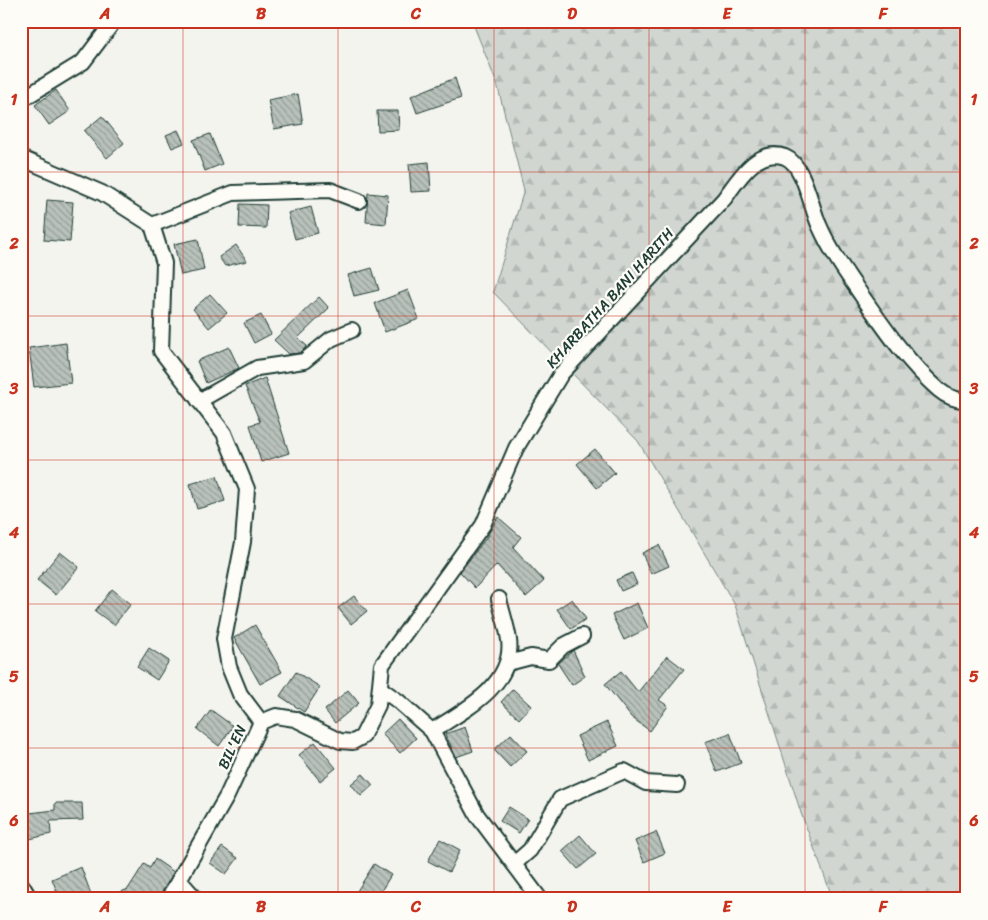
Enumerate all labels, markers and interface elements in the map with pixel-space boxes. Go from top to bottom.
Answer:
text: A [99,0,110,28]
text: B [256,0,267,28]
text: C [410,0,422,28]
text: D [567,0,577,28]
text: E [723,0,733,28]
text: F [878,0,889,28]
text: 1 [11,85,18,114]
text: 1 [971,85,978,114]
street label: KHARBATHA BANI HARITH [539,221,681,374]
text: 2 [8,229,19,258]
text: 2 [968,229,979,258]
text: 3 [9,374,19,403]
text: 3 [969,374,979,403]
text: 4 [8,518,19,547]
text: 4 [968,518,979,547]
text: 5 [9,662,19,691]
text: 5 [969,662,979,691]
street label: BIL'EN [210,720,254,774]
text: 6 [8,806,19,835]
text: 6 [968,806,979,835]
text: A [99,892,110,920]
text: B [256,892,267,920]
text: C [410,892,422,920]
text: D [567,892,577,920]
text: E [723,892,733,920]
text: F [878,892,889,920]

